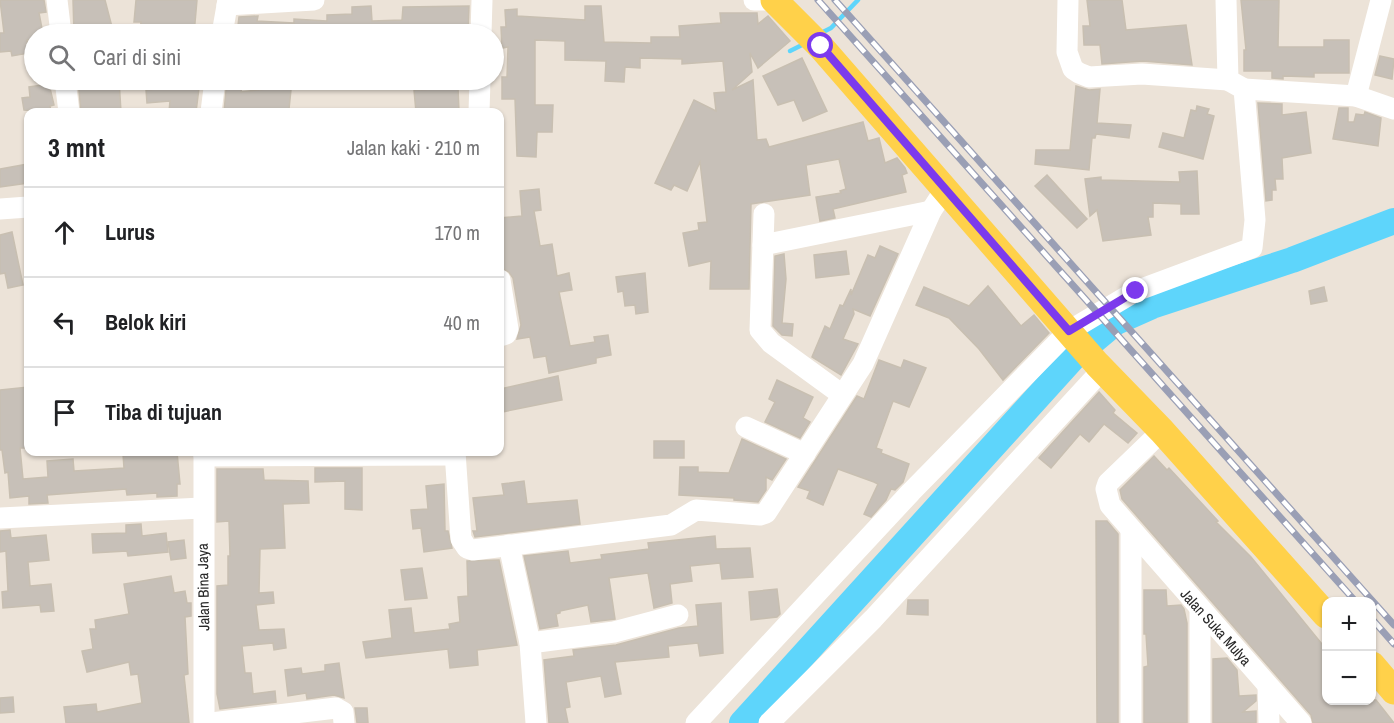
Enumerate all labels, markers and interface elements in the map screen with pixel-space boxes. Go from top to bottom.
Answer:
search box [24,24,504,90]
route start [807,32,833,58]
icon: search [45,41,78,74]
text: Cari di sini [93,42,181,72]
text: 3 mnt [48,130,105,165]
text: Jalan kaki · 210 m [347,134,480,161]
icon: ahead [48,216,81,249]
text: Lurus [105,217,155,247]
text: 170 m [434,219,480,246]
route end [1122,277,1148,303]
icon: left [48,306,81,339]
text: Belok kiri [105,307,186,337]
text: 40 m [444,309,480,336]
icon: arrive [48,396,81,429]
text: Tiba di tujuan [105,397,222,427]
street label: Jalan Bina Jaya [192,543,214,631]
street label: Jalan Suka Mulya [1176,584,1256,670]
map controls [1322,597,1376,705]
button: + [1322,597,1376,651]
button: − [1322,651,1376,705]

